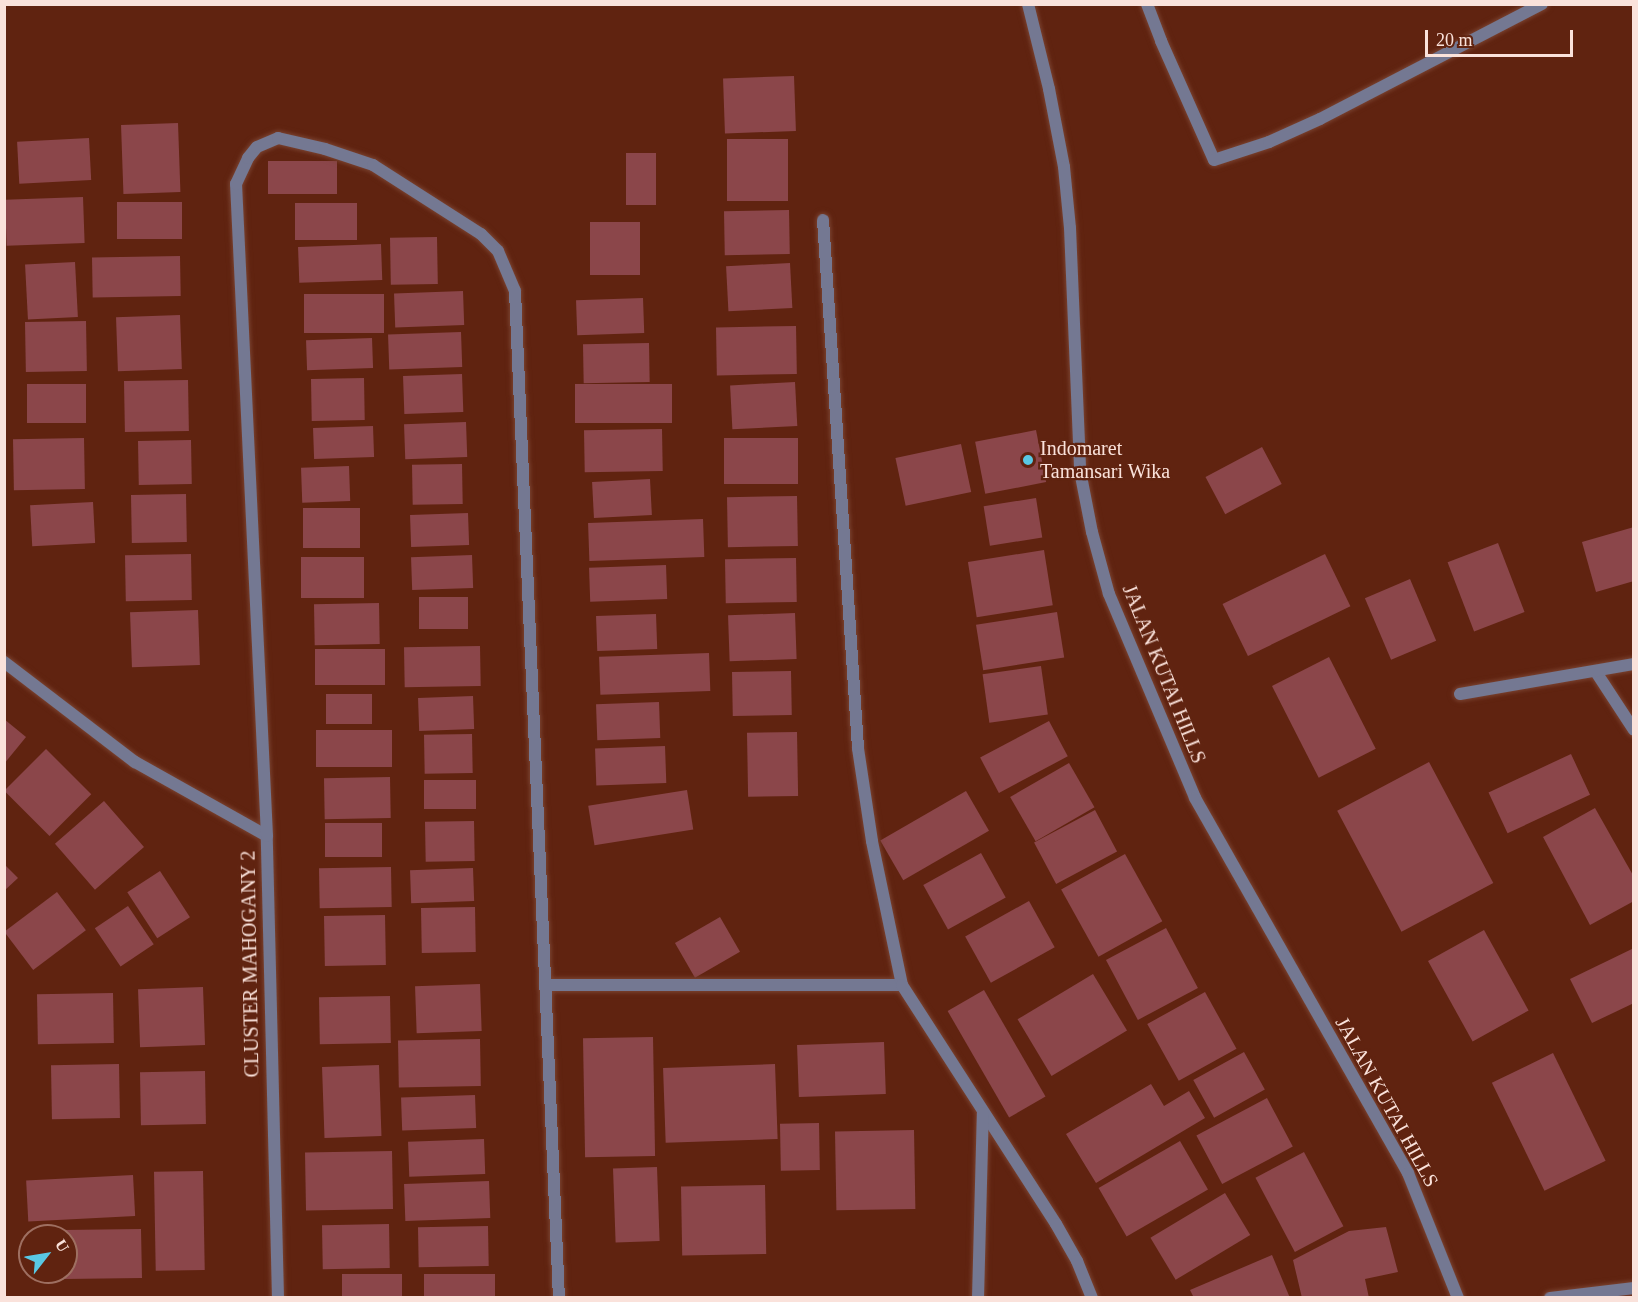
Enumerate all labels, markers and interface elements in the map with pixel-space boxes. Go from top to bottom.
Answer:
scale bar [1428,18,1576,56]
text: 20 m [1436,30,1473,50]
place label: Indomaret Tamansari Wika [1040,436,1171,483]
marker: Indomaret Tamansari Wika [1021,453,1035,467]
street label: JALAN KUTAI HILLS [1117,581,1211,767]
street label: CLUSTER MAHOGANY 2 [236,850,264,1078]
street label: JALAN KUTAI HILLS [1330,1013,1444,1191]
north arrow [18,1224,78,1284]
text: U [52,1236,72,1255]

